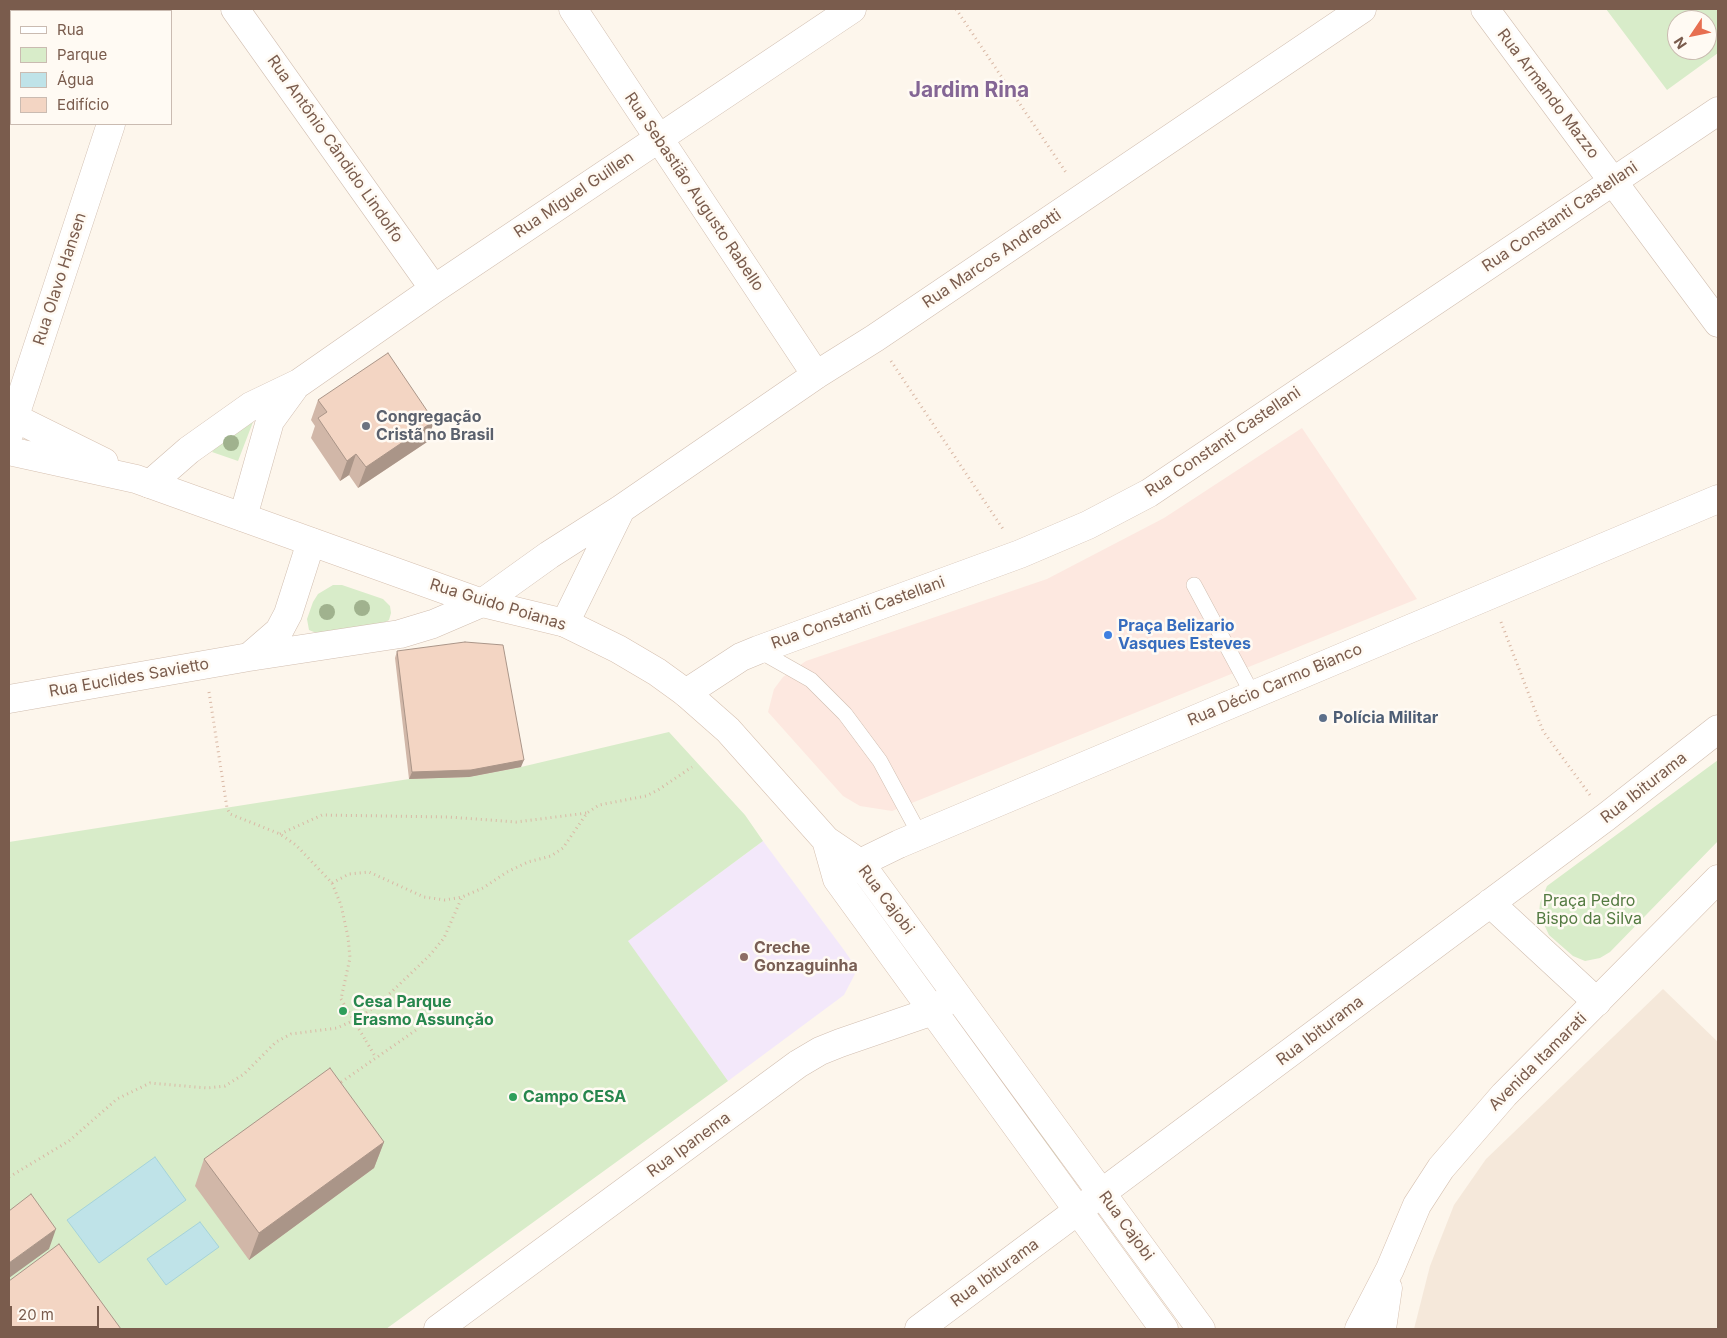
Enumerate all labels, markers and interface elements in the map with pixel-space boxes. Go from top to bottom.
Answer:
legend [10,10,172,125]
north arrow [1667,10,1717,60]
text: Rua [57,20,84,39]
street label: Rua Armando Mazzo [1493,25,1603,163]
text: N [1670,34,1690,52]
text: Parque [57,45,107,64]
street label: Rua Antônio Cândido Lindolfo [263,52,407,246]
text: Água [57,70,94,89]
district label: Jardim Rina [909,78,1029,104]
street label: Rua Sebastião Augusto Rabello [620,89,768,295]
text: Edifício [57,95,109,114]
street label: Rua Miguel Guillen [510,148,638,242]
street label: Rua Constanti Castellani [1479,158,1641,276]
street label: Rua Marcos Andreotti [919,205,1065,313]
street label: Rua Olavo Hansen [29,210,91,348]
street label: Rua Constanti Castellani [1142,383,1304,501]
place label: Congregação Cristã no Brasil [376,407,494,445]
marker: Congregação Cristã no Brasil [360,420,372,432]
street label: Rua Constanti Castellani [769,573,947,653]
street label: Rua Guido Poianas [427,575,569,635]
place label: Praça Belizario Vasques Esteves [1118,616,1251,654]
marker: Praça Belizario Vasques Esteves [1102,629,1114,641]
street label: Rua Décio Carmo Bianco [1185,639,1365,731]
street label: Rua Euclides Savietto [48,654,210,702]
place label: Polícia Militar [1333,708,1438,728]
marker: Polícia Militar [1317,712,1329,724]
street label: Rua Ibiturama [1597,748,1691,828]
street label: Rua Cajobi [854,862,918,938]
park label: Praça Pedro Bispo da Silva [1536,891,1642,929]
place label: Creche Gonzaguinha [754,938,858,976]
marker: Creche Gonzaguinha [738,951,750,963]
place label: Cesa Parque Erasmo Assunçăo [353,992,494,1030]
street label: Rua Ibiturama [1273,992,1367,1070]
marker: Cesa Parque Erasmo Assunçăo [337,1005,349,1017]
street label: Avenida Itamarati [1485,1009,1591,1115]
place label: Campo CESA [523,1087,626,1107]
marker: Campo CESA [507,1091,519,1103]
street label: Rua Ipanema [644,1108,734,1182]
street label: Rua Cajobi [1094,1188,1158,1264]
street label: Rua Ibiturama [947,1235,1043,1311]
scale bar [12,1296,101,1328]
text: 20 m [18,1305,54,1324]

